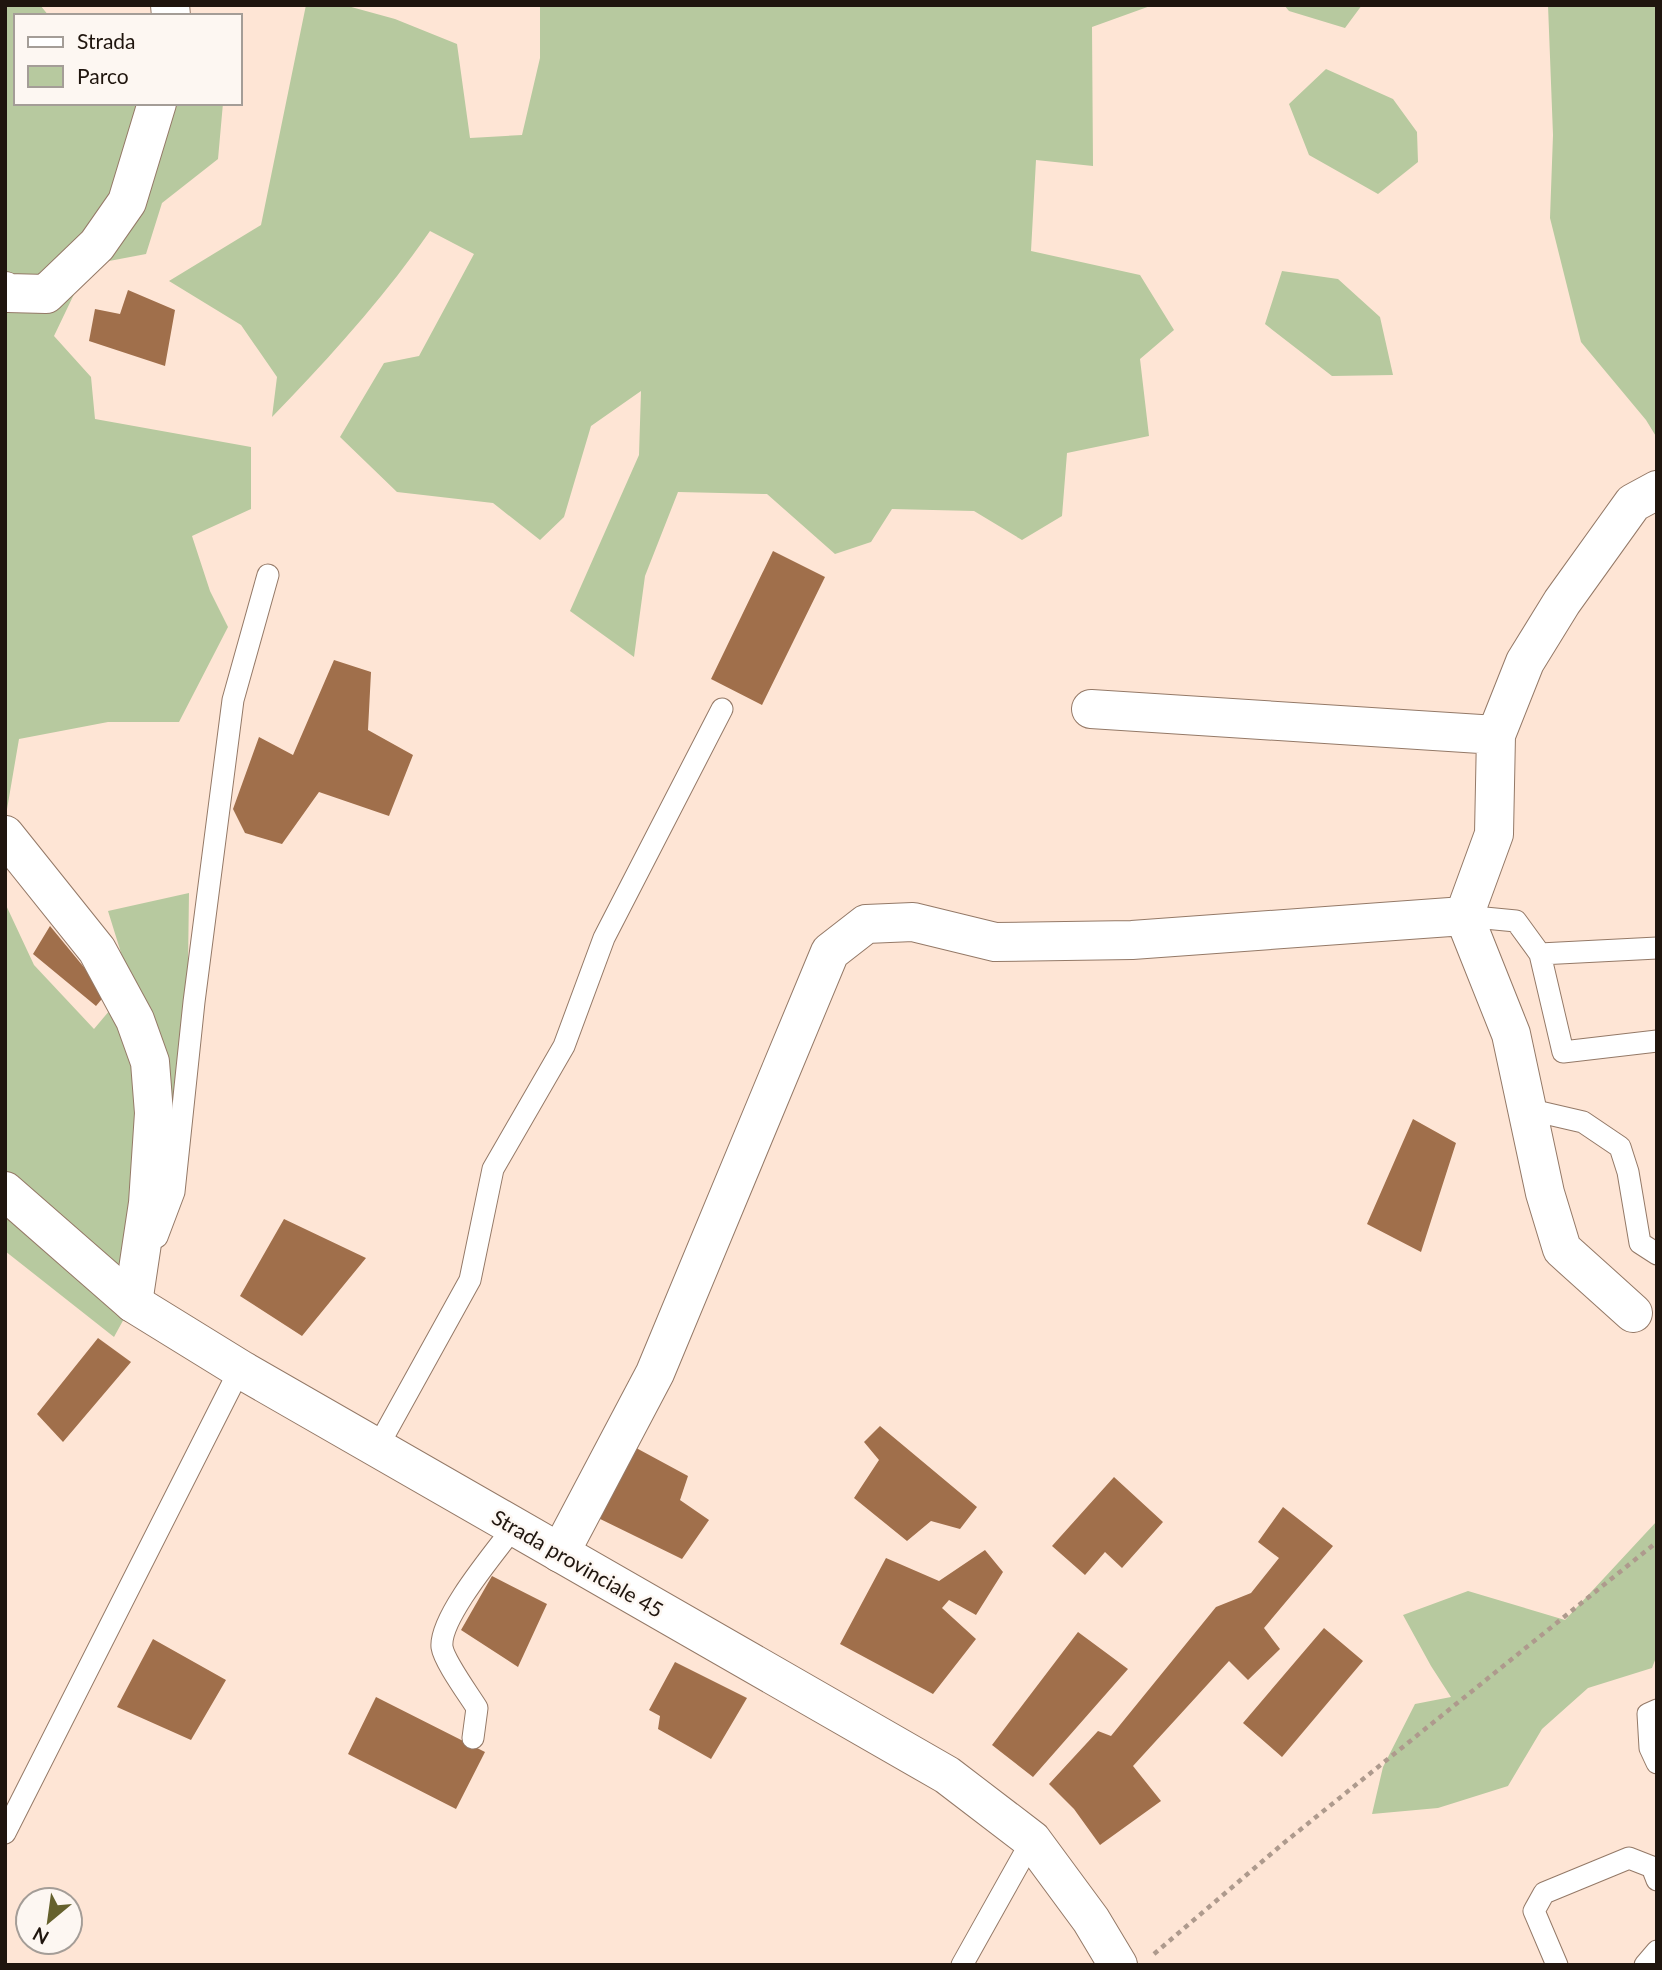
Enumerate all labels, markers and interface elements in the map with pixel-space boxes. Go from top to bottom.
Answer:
legend [14,14,242,105]
text: Strada [77,28,136,53]
text: Parco [77,63,129,88]
street label: Strada provinciale 45 [488,1504,668,1622]
north arrow [14,1886,84,1956]
text: N [29,1923,52,1950]

